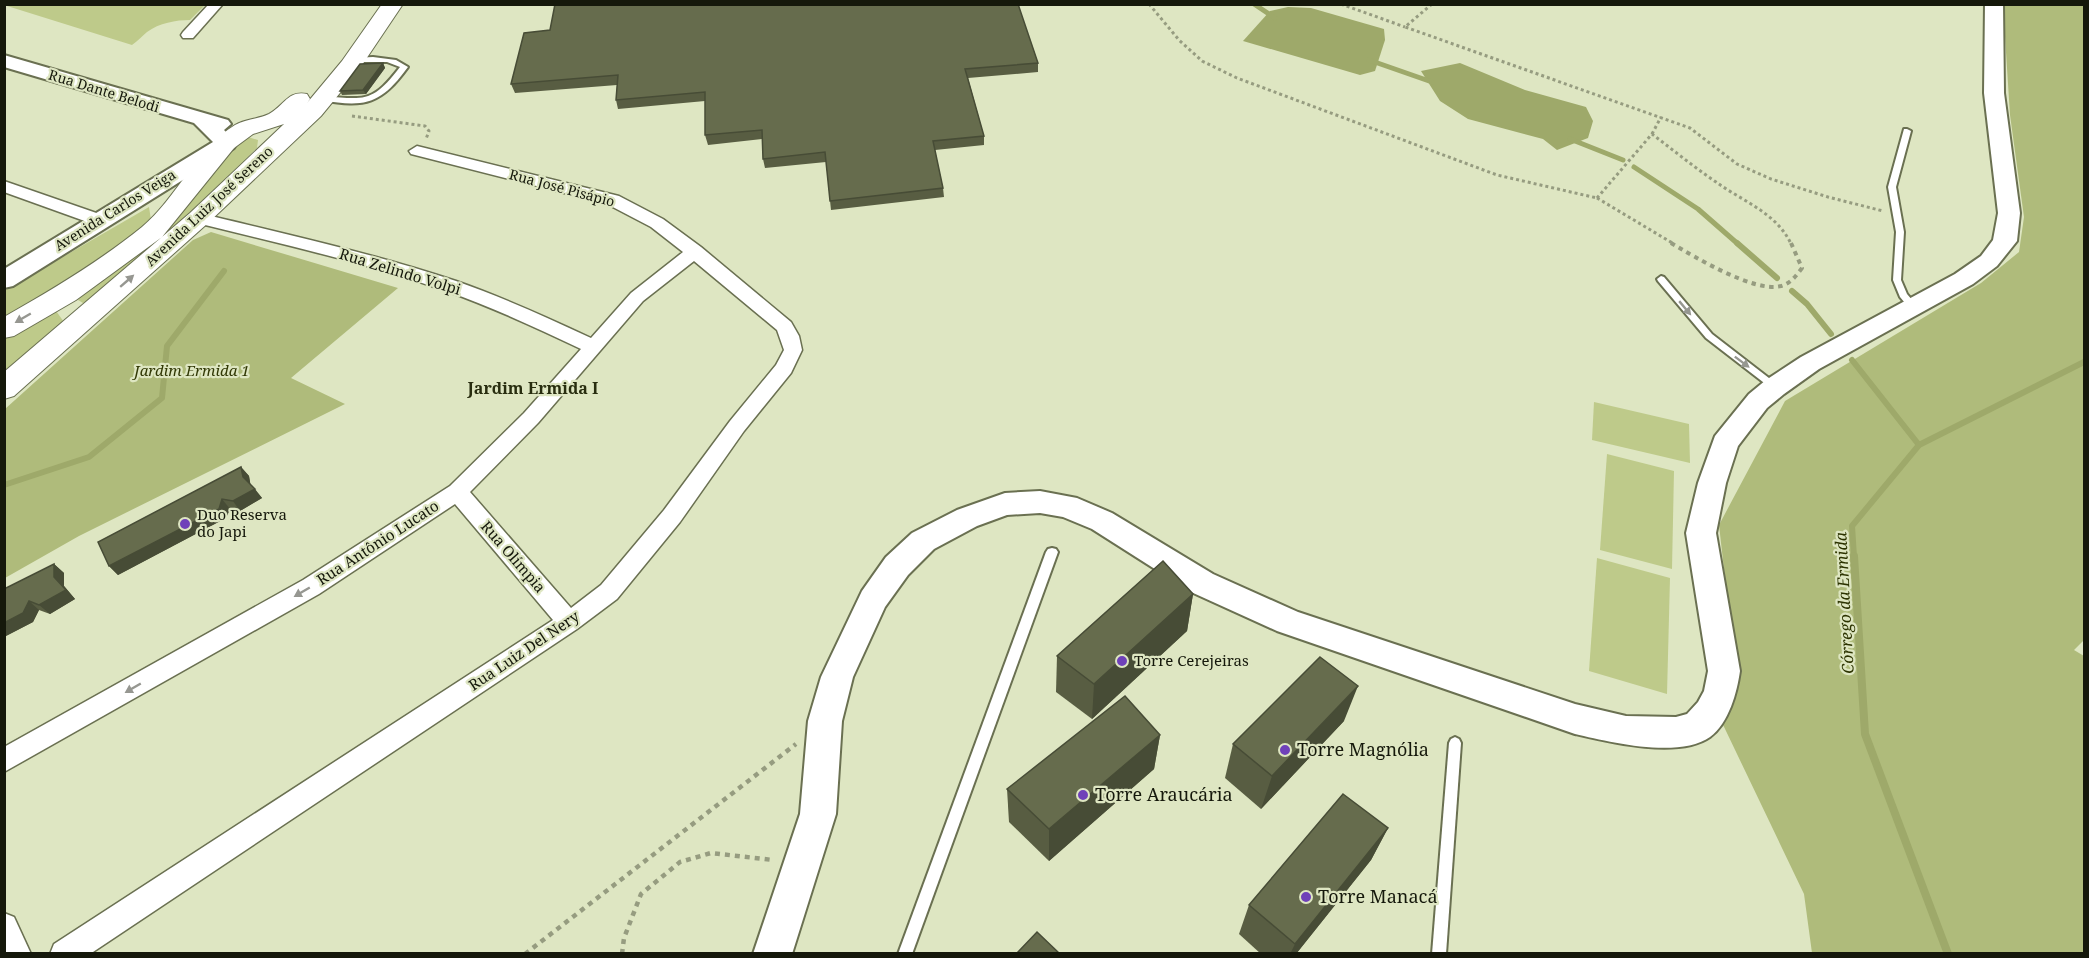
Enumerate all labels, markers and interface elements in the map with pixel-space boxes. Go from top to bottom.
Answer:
street label: Rua Dante Belodi [46,65,162,117]
street label: Avenida Luiz José Sereno [141,141,277,270]
street label: Avenida Carlos Veiga [50,164,179,255]
street label: Rua José Pisápio [507,164,617,211]
street label: Rua Zelindo Volpi [337,243,464,299]
one-way arrow [119,275,134,288]
one-way arrow [1678,300,1691,315]
one-way arrow [14,313,31,323]
one-way arrow [1733,356,1749,368]
park label: Jardim Ermida 1 [131,360,250,380]
district label: Jardim Ermida I [466,377,599,399]
street label: Rua Antônio Lucato [313,495,442,589]
place label: Duo Reserva do Japi [197,504,287,541]
street label: Rua Olímpia [477,516,550,596]
marker: Duo Reserva do Japi [178,517,192,531]
water label: Córrego da Ermida [1829,531,1859,674]
one-way arrow [293,587,310,597]
street label: Rua Luiz Del Nery [464,605,583,695]
place label: Torre Cerejeiras [1134,650,1249,670]
marker: Torre Cerejeiras [1115,654,1129,668]
one-way arrow [124,683,141,693]
place label: Torre Magnólia [1297,737,1429,761]
marker: Torre Magnólia [1278,743,1292,757]
place label: Torre Araucária [1095,782,1233,806]
marker: Torre Araucária [1076,788,1090,802]
place label: Torre Manacá [1318,884,1438,908]
marker: Torre Manacá [1299,890,1313,904]

